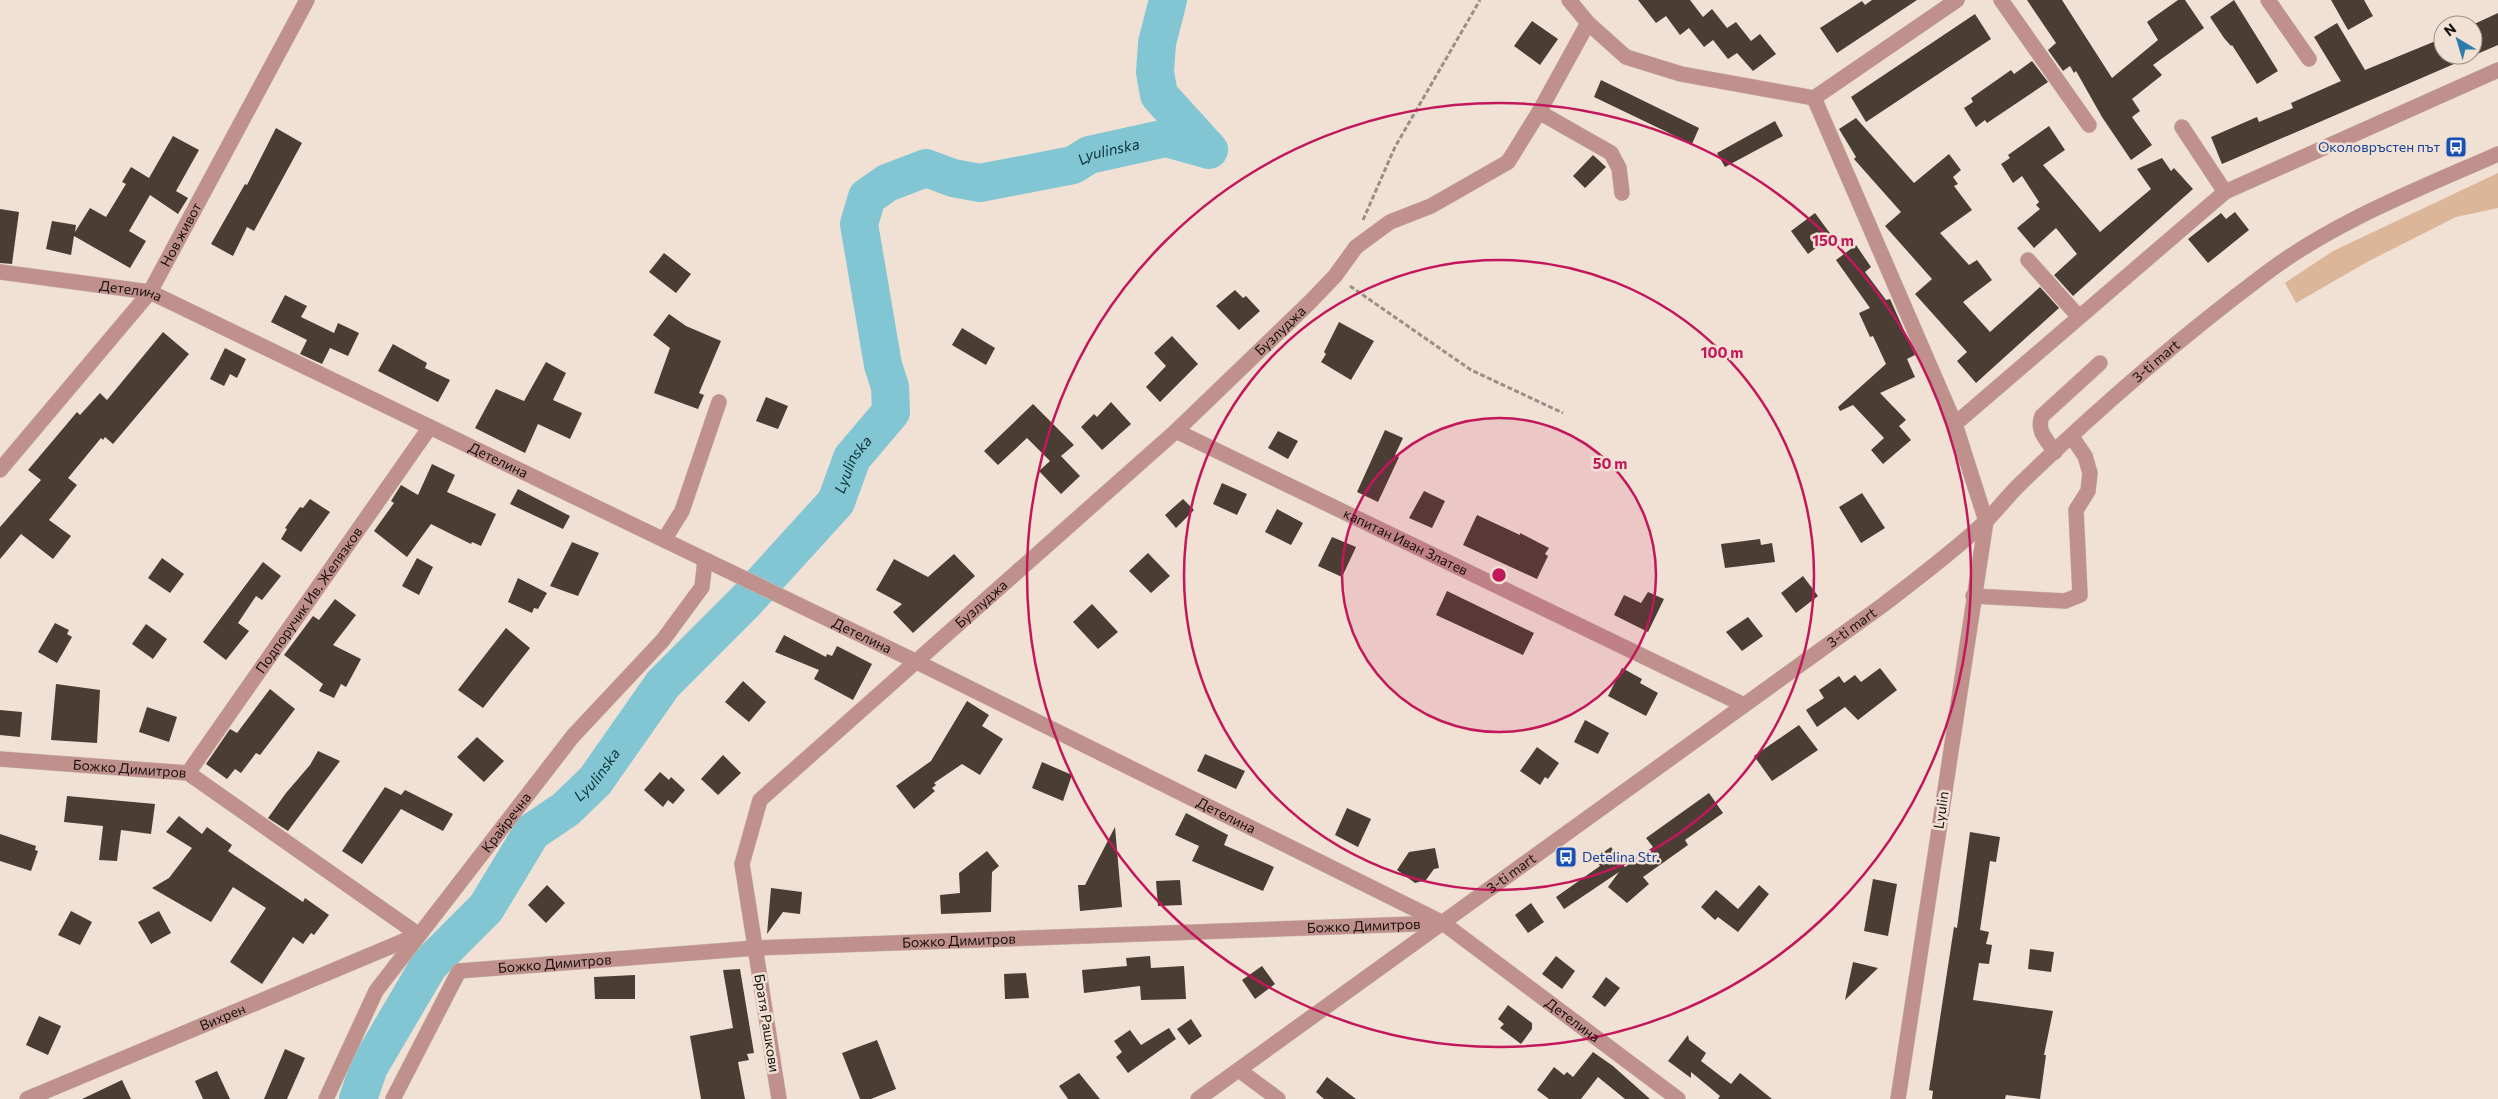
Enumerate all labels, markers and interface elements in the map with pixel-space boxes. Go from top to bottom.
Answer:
north arrow [2433,15,2483,65]
text: N [2440,19,2459,39]
water label: Lyulinska [1074,134,1141,168]
bus stop icon: Околовръстен път [2444,135,2468,159]
place label: Околовръстен път [2318,138,2440,155]
street label: Нов живот [156,199,205,269]
text: 150 m [1812,231,1854,249]
street label: Детелина [98,276,165,305]
street label: Бузлуджа [1251,302,1309,359]
street label: 3-ti mart [2128,336,2183,386]
text: 100 m [1701,343,1743,361]
water label: Lyulinska [830,431,875,496]
street label: Детелина [466,438,531,481]
text: 50 m [1593,454,1627,472]
street label: капитан Иван Златев [1341,504,1471,579]
street label: Подпоручик Ив. Желязков [251,523,366,676]
centre of rings [1490,566,1508,584]
street label: Бузлуджа [951,576,1010,631]
street label: 3-ti mart [1823,603,1880,651]
street label: Детелина [830,614,895,657]
water label: Lyulinska [570,744,623,805]
street label: Божко Димитров [72,755,187,781]
street label: Крайречна [477,789,534,856]
street label: Lyulin [1929,790,1952,830]
street label: Детелина [1194,793,1259,837]
bus stop icon: Detelina Str. [1554,845,1578,869]
place label: Detelina Str. [1582,848,1660,865]
street label: 3-ti mart [1483,849,1539,896]
street label: Божко Димитров [1307,915,1421,936]
street label: Божко Димитров [902,930,1016,951]
street label: Божко Димитров [497,950,612,976]
street label: Братя Рашкови [751,972,784,1073]
street label: Детелина [1542,994,1603,1046]
street label: Вихрен [197,999,248,1034]

